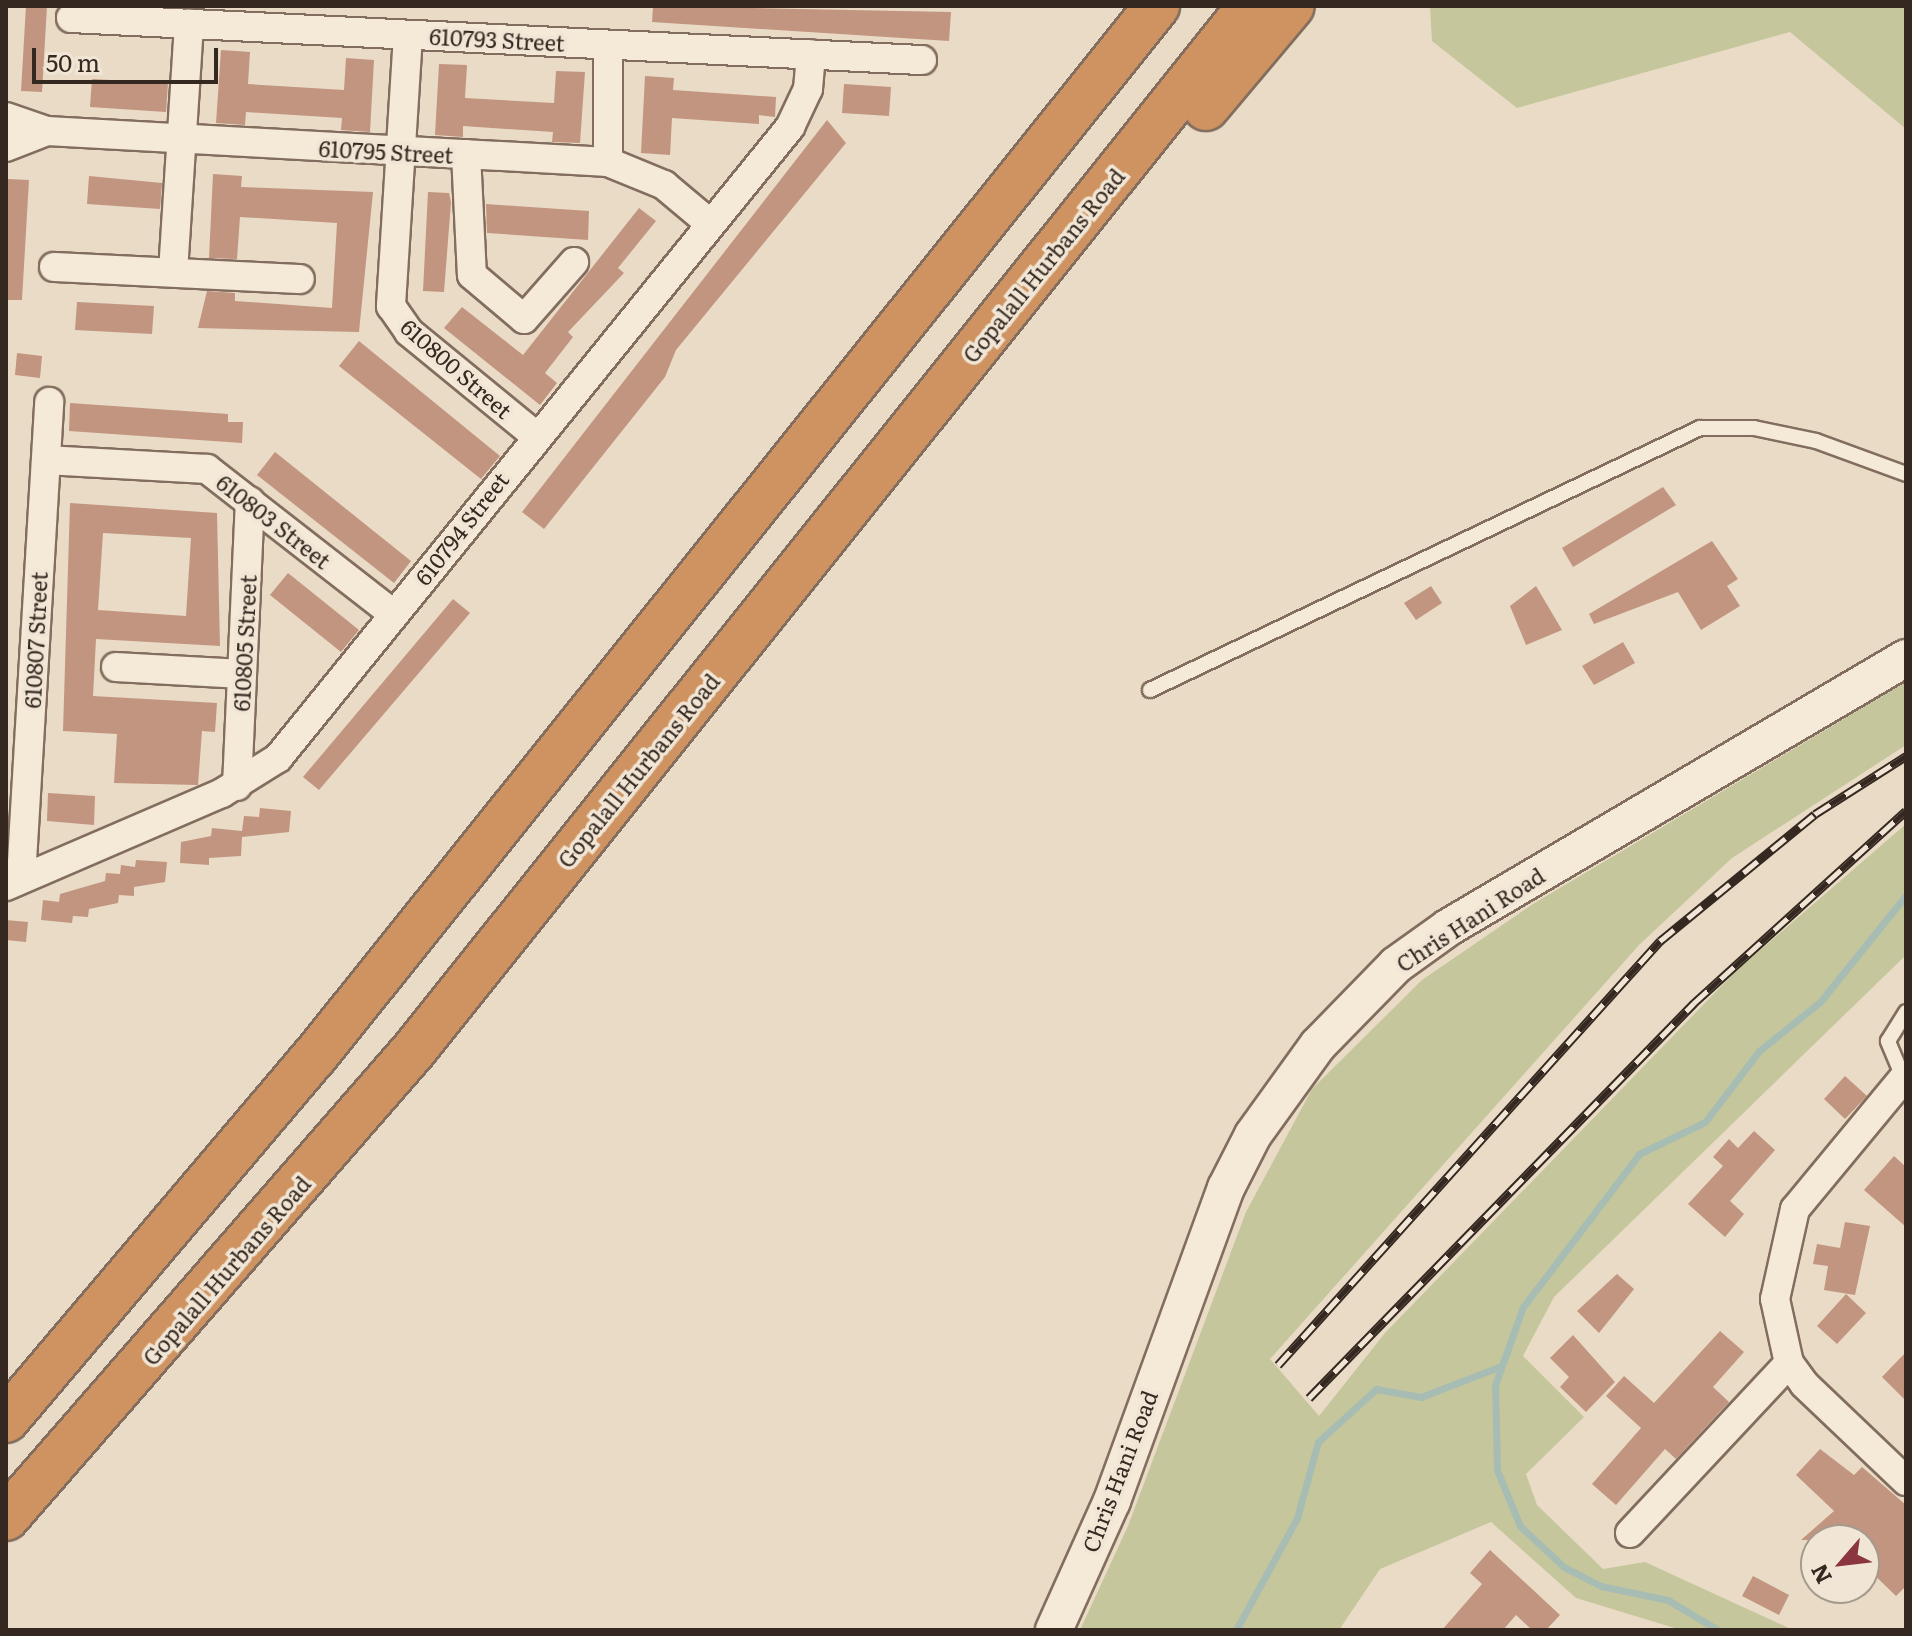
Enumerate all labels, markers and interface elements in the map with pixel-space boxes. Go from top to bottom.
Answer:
street label: 610793 Street [429,22,565,56]
scale bar [36,32,222,82]
text: 50 m [46,44,100,79]
street label: 610795 Street [318,134,454,168]
street label: Gopalall Hurbans Road [957,163,1129,367]
street label: 610800 Street [396,313,518,423]
street label: 610794 Street [409,466,513,590]
street label: 610803 Street [212,468,336,574]
street label: 610807 Street [18,571,52,709]
street label: 610805 Street [227,574,261,712]
street label: Gopalall Hurbans Road [552,668,724,872]
street label: Chris Hani Road [1391,861,1549,977]
street label: Gopalall Hurbans Road [137,1170,315,1370]
street label: Chris Hani Road [1076,1386,1162,1556]
north arrow [1800,1524,1880,1604]
text: N [1801,1559,1839,1590]

